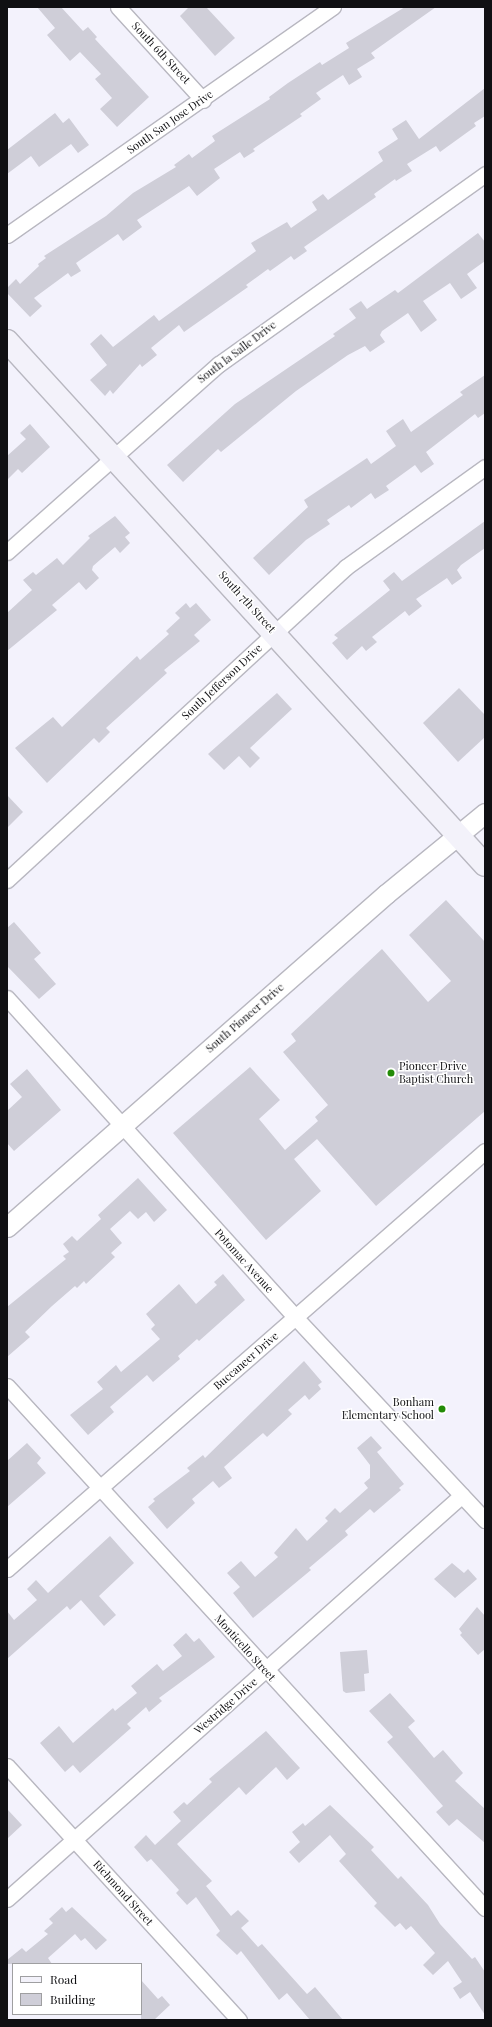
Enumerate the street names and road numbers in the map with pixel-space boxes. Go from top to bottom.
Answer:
street label: South 6th Street [129,19,193,87]
street label: South San Jose Drive [125,87,215,157]
street label: South la Salle Drive [195,318,279,386]
street label: South 7th Street [216,568,278,636]
street label: South Jefferson Drive [179,641,265,723]
street label: South Pioneer Drive [203,980,287,1056]
street label: Potomac Avenue [212,1226,276,1296]
street label: Buccaneer Drive [211,1329,281,1393]
street label: Monticello Street [212,1612,278,1684]
street label: Westridge Drive [192,1675,260,1737]
street label: Richmond Street [90,1858,156,1928]

